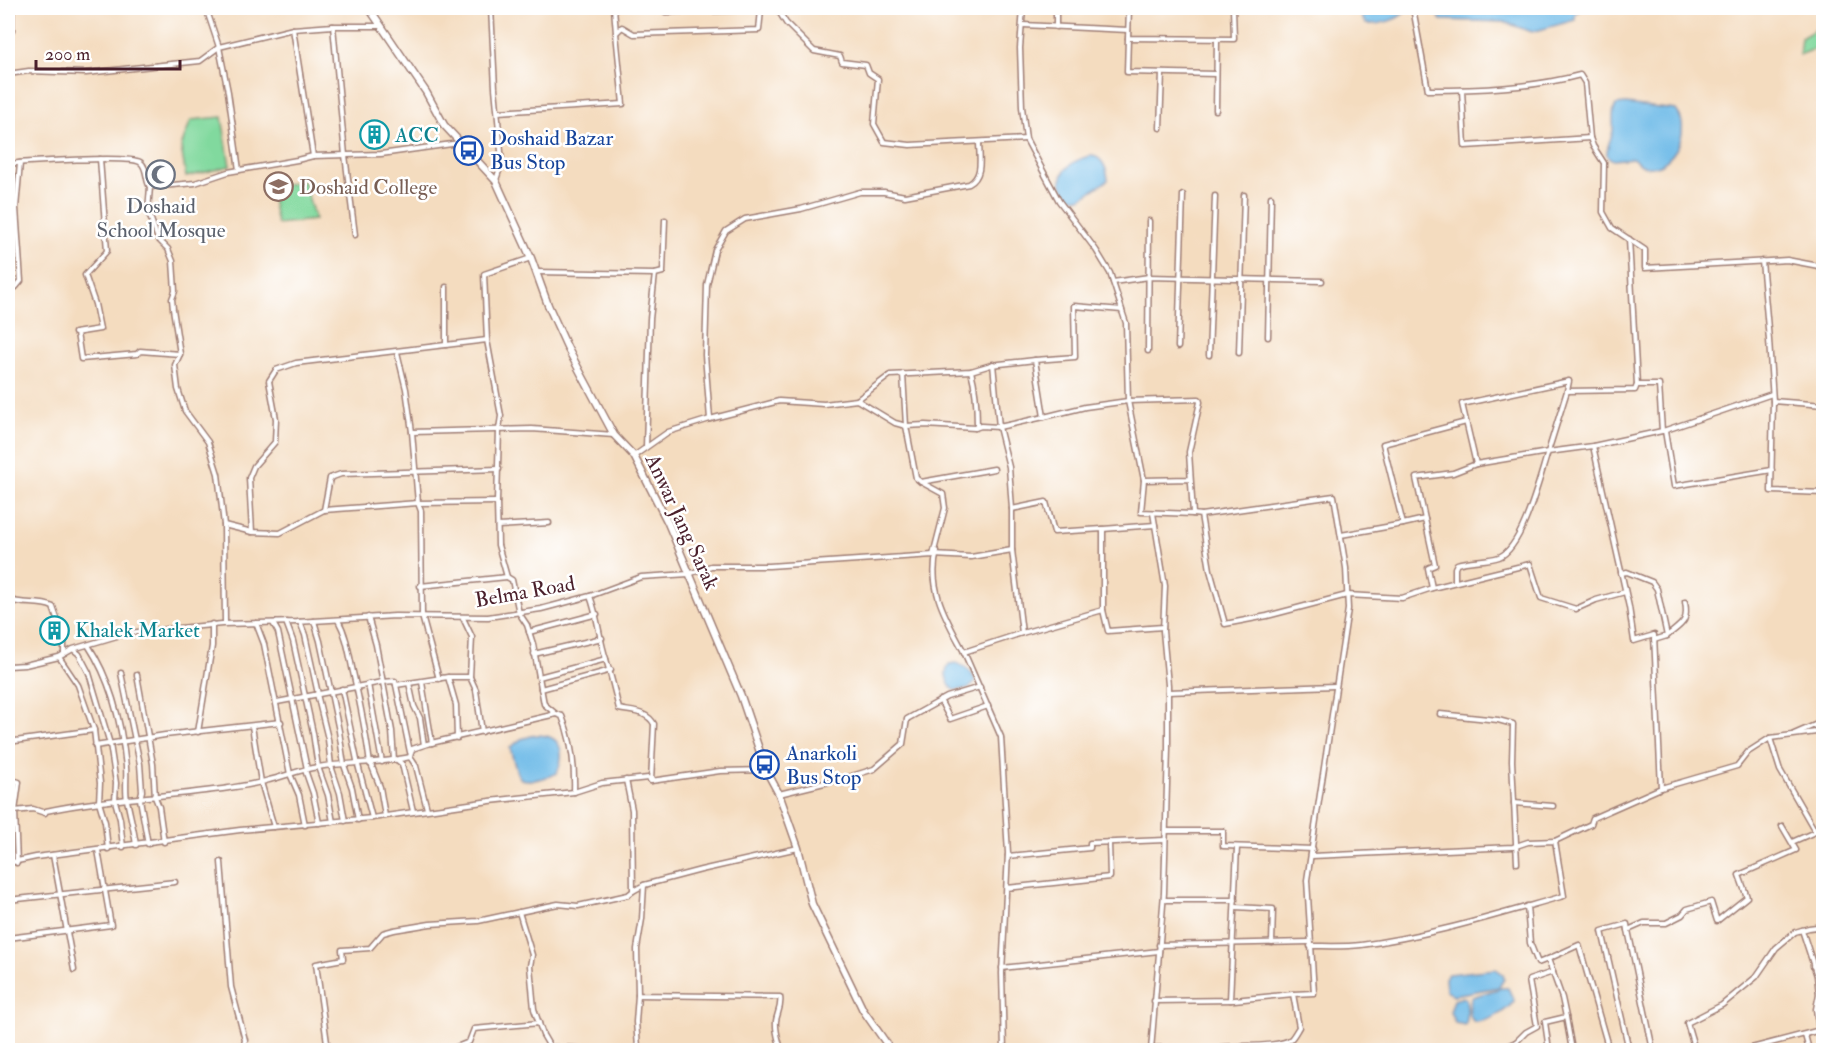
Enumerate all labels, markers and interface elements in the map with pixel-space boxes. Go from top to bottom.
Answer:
scale bar [36,33,180,71]
text: 200 m [45,43,90,66]
building icon: ACC [358,119,390,151]
place label: ACC [394,122,439,149]
place label: Doshaid Bazar Bus Stop [490,125,613,176]
bus stop icon: Doshaid Bazar Bus Stop [453,134,485,166]
mosque icon: Doshaid School Mosque [145,159,177,191]
school or university icon: Doshaid College [262,171,294,203]
place label: Doshaid College [299,174,437,201]
place label: Doshaid School Mosque [97,193,226,244]
street label: Anwar Jang Sarak [638,449,725,594]
street label: Belma Road [473,570,578,614]
building icon: Khalek Market [38,614,70,646]
place label: Khalek Market [75,617,200,644]
place label: Anarkoli Bus Stop [785,740,861,791]
bus stop icon: Anarkoli Bus Stop [749,749,781,781]

